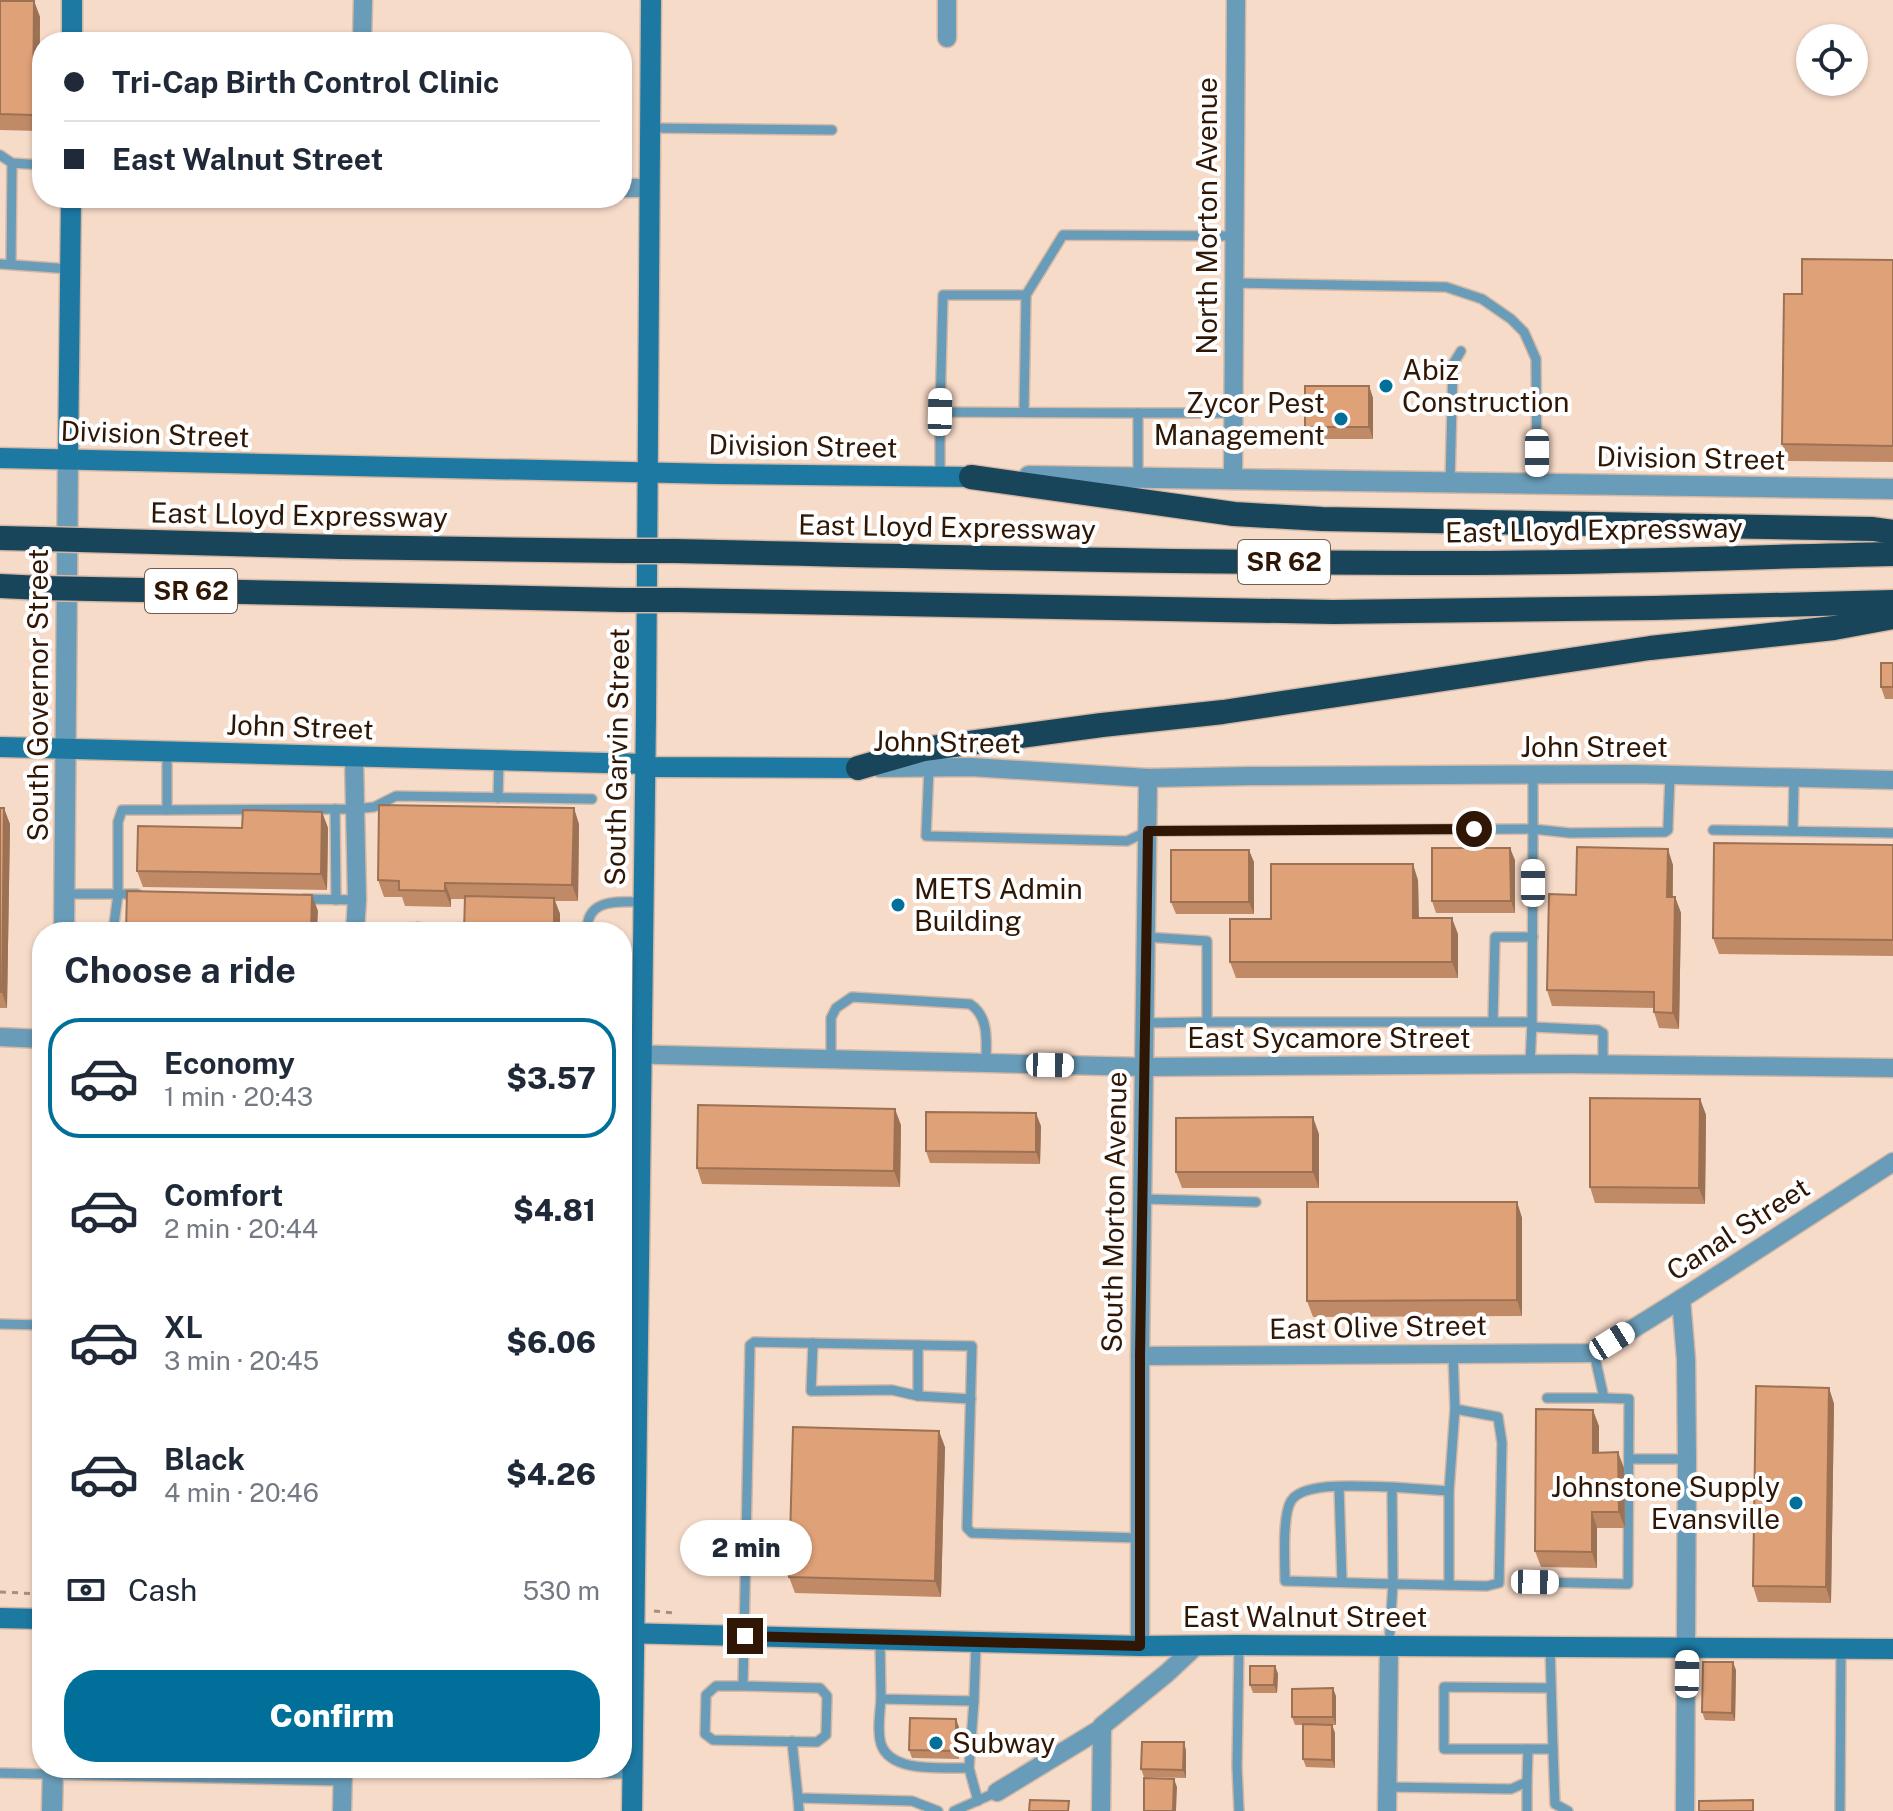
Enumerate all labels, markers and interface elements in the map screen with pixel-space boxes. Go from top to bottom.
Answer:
map controls [1796,24,1868,96]
button: locate [1796,24,1868,96]
text: Tri-Cap Birth Control Clinic [112,64,499,100]
street label: North Morton Avenue [1190,77,1223,355]
text: East Walnut Street [112,141,383,177]
place label: Abiz Construction [1402,353,1569,418]
marker: Abiz Construction [1377,377,1395,395]
place label: Zycor Pest Management [1154,386,1325,451]
car [928,388,952,436]
marker: Zycor Pest Management [1332,410,1350,428]
street label: Division Street [60,414,250,453]
street label: Division Street [708,427,898,464]
car [1525,429,1549,477]
street label: Division Street [1596,439,1786,476]
street label: East Lloyd Expressway [150,495,448,534]
street label: East Lloyd Expressway [798,507,1096,546]
street label: East Lloyd Expressway [1445,510,1743,549]
road number: SR 62 [1238,540,1330,584]
street label: South Governor Street [21,549,54,841]
road number: SR 62 [145,569,237,613]
street label: South Garvin Street [598,628,635,886]
street label: John Street [226,707,374,746]
street label: John Street [873,724,1021,759]
street label: John Street [1520,730,1668,763]
route start [1456,811,1492,847]
car [1521,859,1545,907]
place label: METS Admin Building [914,872,1083,937]
marker: METS Admin Building [889,896,907,914]
text: Choose a ride [64,949,296,991]
street label: East Sycamore Street [1187,1021,1471,1054]
icon: car [68,1042,140,1114]
text: Economy [164,1045,295,1081]
car [1026,1053,1074,1077]
text: $3.57 [506,1060,596,1096]
street label: South Morton Avenue [1095,1071,1132,1353]
text: 1 min · 20:43 [164,1081,313,1112]
street label: Canal Street [1660,1170,1815,1287]
icon: car [68,1174,140,1246]
text: Comfort [164,1177,283,1213]
text: $4.81 [513,1192,596,1228]
text: 2 min · 20:44 [164,1213,318,1244]
icon: car [68,1306,140,1378]
street label: East Olive Street [1269,1308,1487,1345]
text: XL [164,1309,203,1345]
car [1585,1318,1639,1364]
text: $6.06 [506,1324,596,1360]
text: 3 min · 20:45 [164,1345,319,1376]
icon: car [68,1438,140,1510]
text: Black [164,1441,245,1477]
text: $4.26 [506,1456,596,1492]
place label: Johnstone Supply Evansville [1551,1470,1780,1535]
text: 4 min · 20:46 [164,1477,319,1508]
marker: Johnstone Supply Evansville [1787,1494,1805,1512]
callout: 2 min [679,1520,811,1576]
text: 2 min [711,1532,781,1563]
icon: cash [64,1568,108,1612]
car [1511,1570,1559,1594]
text: Cash [128,1572,197,1608]
text: 530 m [522,1575,600,1606]
street label: East Walnut Street [1183,1600,1427,1633]
route end [727,1618,763,1654]
car [1675,1650,1699,1698]
button: Confirm [64,1670,600,1762]
place label: Subway [952,1726,1055,1759]
marker: Subway [927,1734,945,1752]

